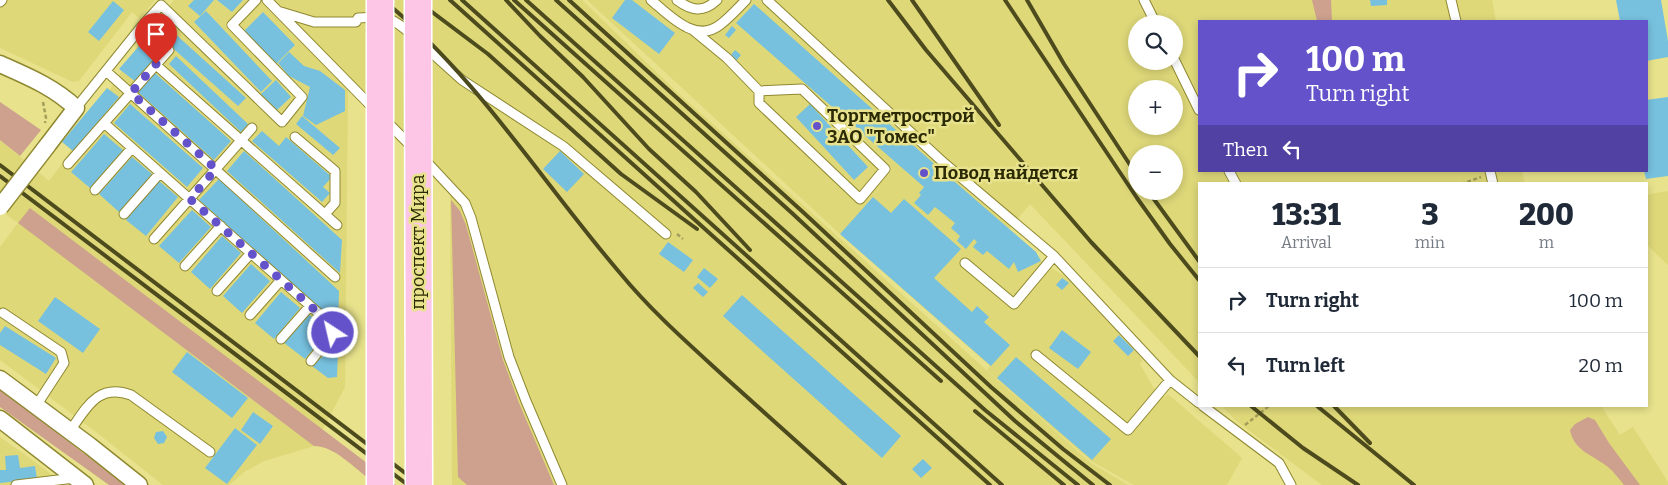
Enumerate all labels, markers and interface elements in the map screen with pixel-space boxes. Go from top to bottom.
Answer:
pin [135,13,177,64]
map controls [1128,15,1183,200]
button: search [1128,15,1183,70]
icon: arrive [142,20,170,48]
text: 100 m [1306,38,1405,80]
icon: right [1223,40,1288,105]
button: + [1128,80,1183,135]
text: Turn right [1306,80,1409,107]
place label: Торгметрострой ЗАО "Томес" [827,105,974,148]
marker: Торгметрострой ЗАО "Томес" [811,120,823,132]
icon: left [1278,135,1306,163]
text: Then [1223,138,1268,161]
button: − [1128,145,1183,200]
place label: Повод найдется [934,162,1078,184]
marker: Повод найдется [918,167,930,179]
street label: проспект Мира [407,174,429,310]
text: 13:31 [1272,197,1341,233]
text: 3 [1421,197,1439,233]
text: 200 [1519,197,1574,233]
text: Arrival [1281,233,1332,252]
text: min [1415,233,1445,252]
text: m [1539,233,1554,252]
icon: right [1223,286,1251,314]
text: Turn right [1266,289,1359,312]
text: 100 m [1569,289,1623,312]
position arrow [306,306,358,358]
icon: left [1223,351,1251,379]
text: Turn left [1266,354,1345,377]
text: 20 m [1579,354,1623,377]

